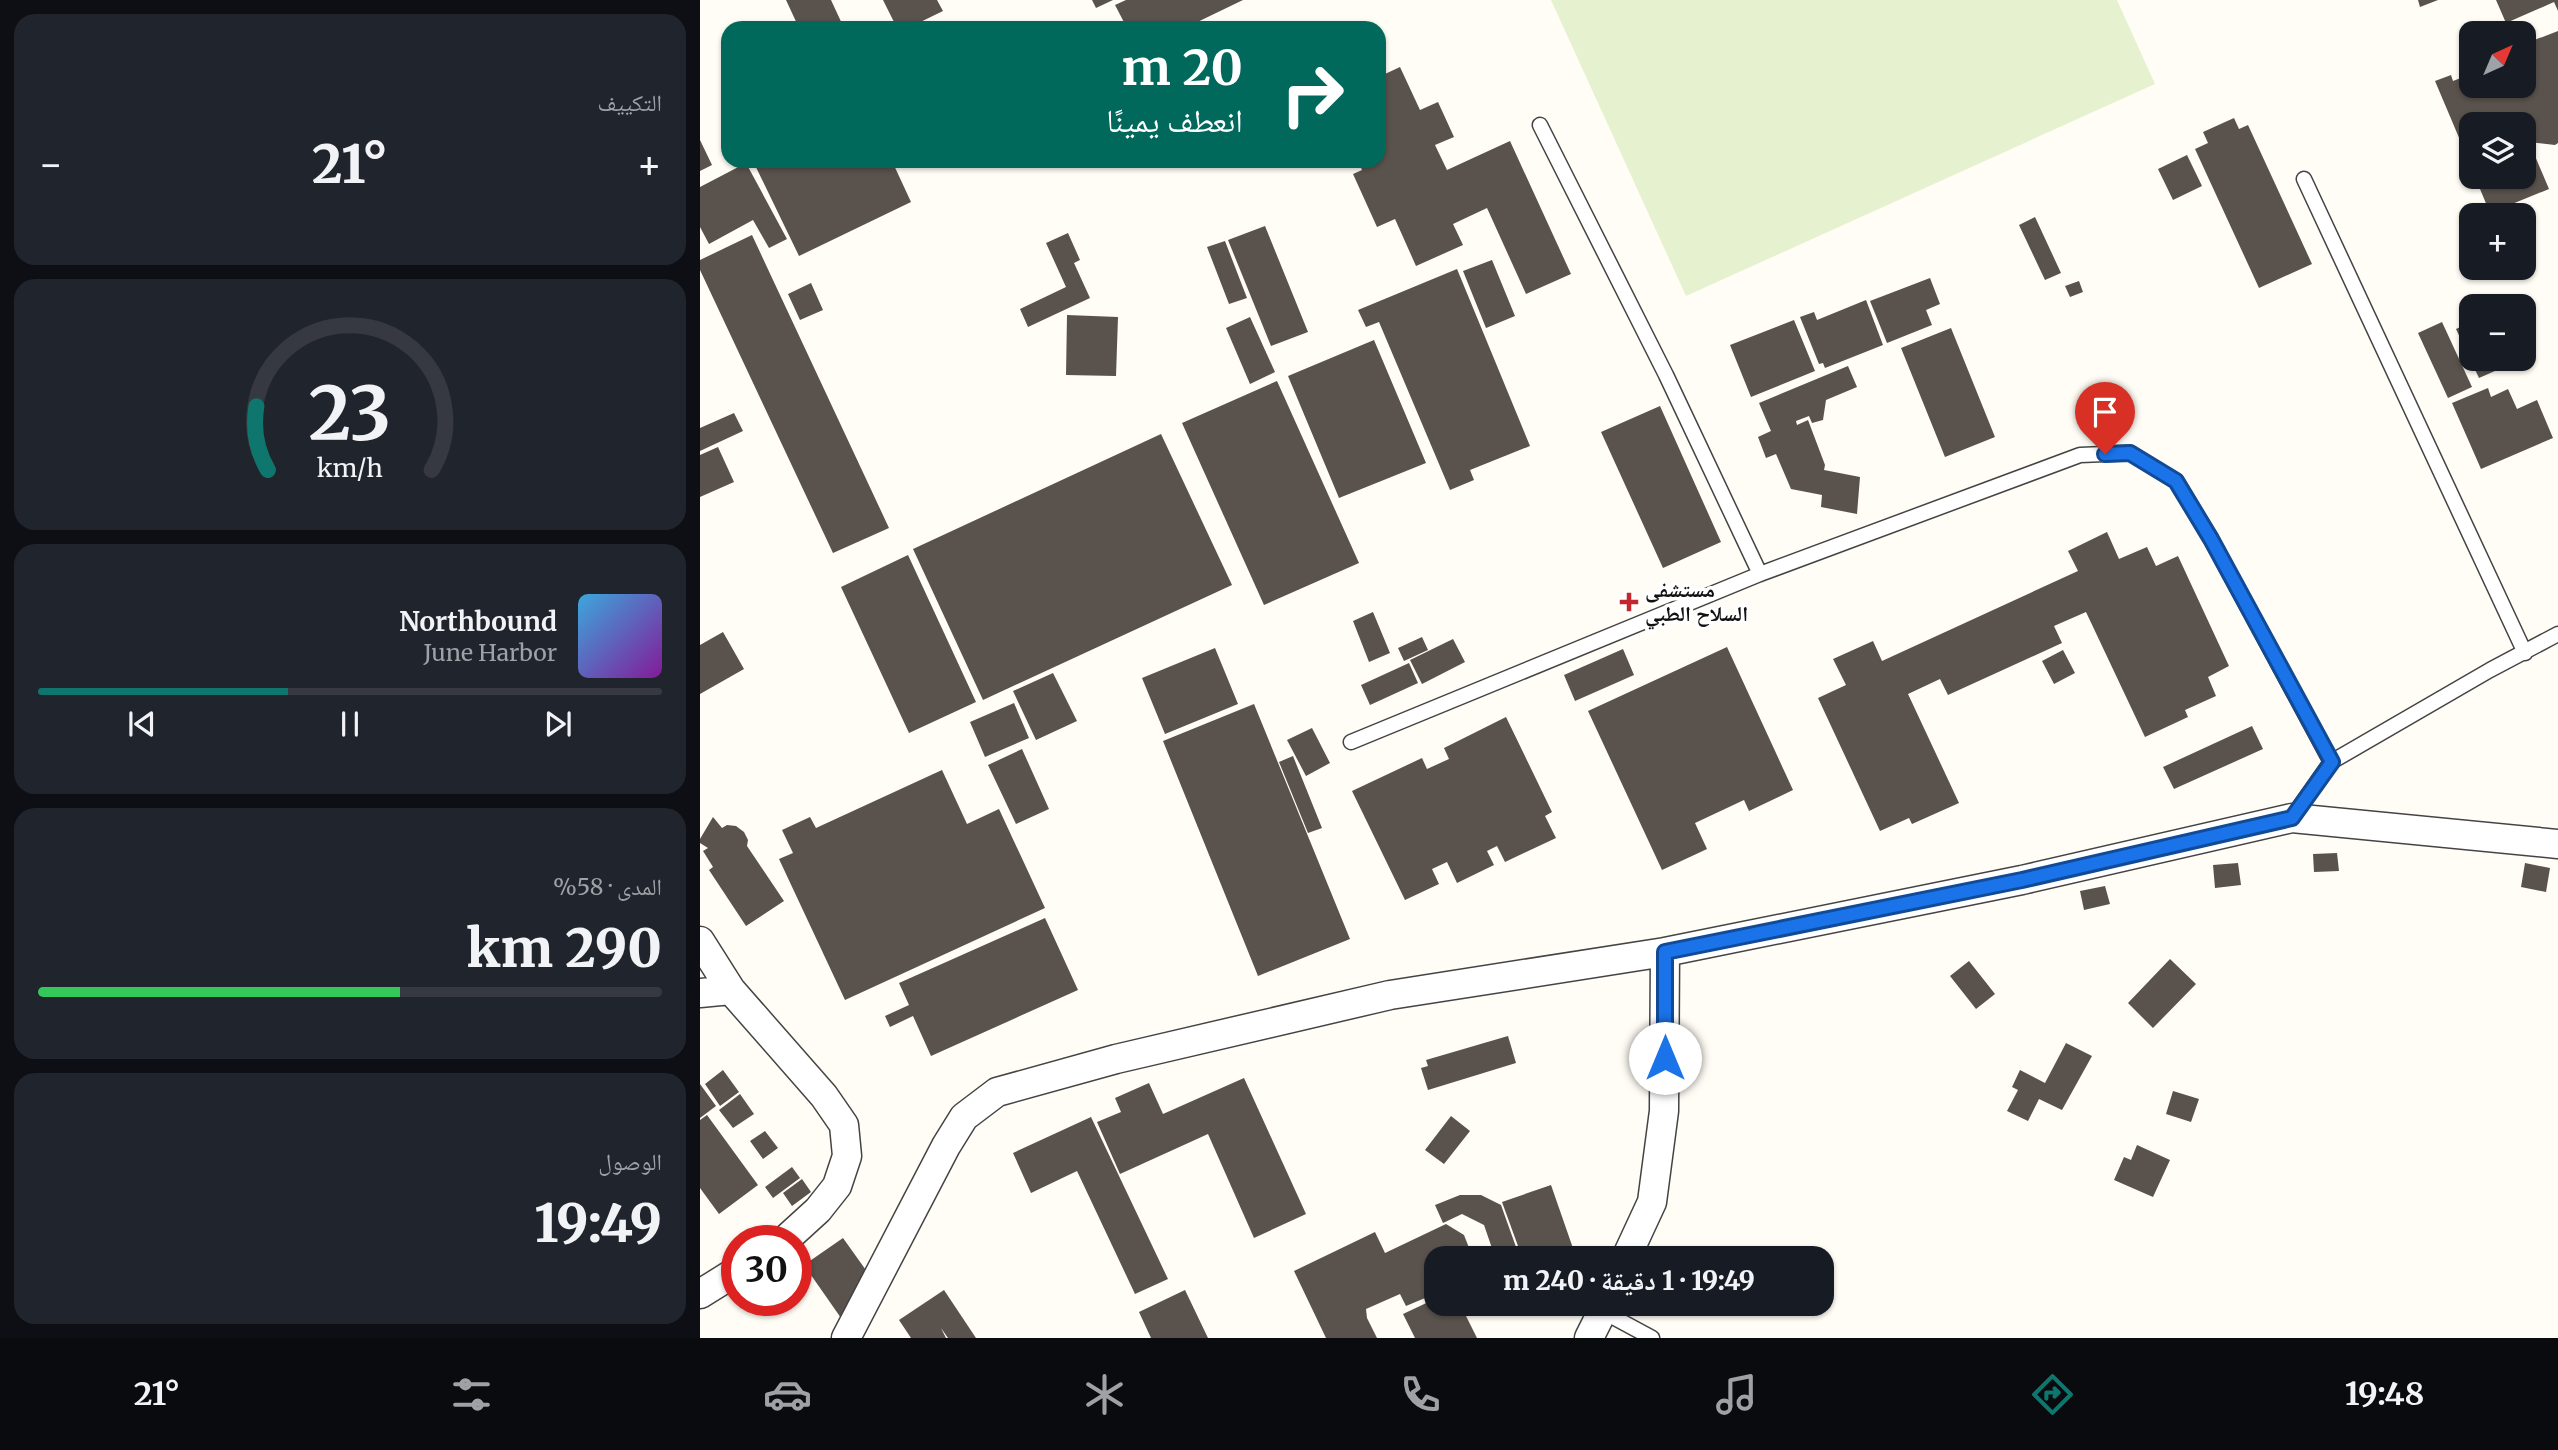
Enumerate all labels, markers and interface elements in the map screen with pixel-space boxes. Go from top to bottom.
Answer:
north arrow [2459,21,2536,98]
map controls [2459,21,2536,371]
text: 20 m [1122,37,1243,98]
icon: right [1267,49,1358,140]
text: التكييف [597,88,662,117]
text: انعطف يمينًا [1106,101,1243,141]
button: layers [2459,112,2536,189]
text: 21° [312,132,388,197]
text: − [38,141,63,188]
text: + [637,141,662,188]
button: + [2459,203,2536,280]
button: − [2459,294,2536,371]
text: 23 [309,369,391,461]
pin [2075,382,2135,454]
icon: arrive [2086,393,2124,431]
text: km/h [317,452,383,484]
place label: مستشفى السلاح الطبي [1645,576,1748,630]
marker: مستشفى السلاح الطبي [1619,592,1639,612]
text: Northbound [399,605,557,638]
text: June Harbor [424,638,557,667]
icon: previous [123,705,161,743]
icon: pause [331,705,369,743]
icon: next [539,705,577,743]
text: المدى · 58% [553,872,662,901]
text: 290 km [467,916,662,981]
position arrow [1628,1021,1702,1095]
text: الوصول [598,1147,662,1176]
text: 19:49 [534,1191,662,1256]
speed limit sign: 30 [721,1225,812,1316]
text: 19:49 · 1 دقيقة · 240 m [1503,1264,1755,1297]
icon: filters [447,1370,496,1419]
icon: car [763,1370,812,1419]
icon: climate [1080,1370,1129,1419]
icon: phone [1396,1370,1445,1419]
icon: music [1712,1370,1761,1419]
icon: directions [2028,1370,2077,1419]
text: 21° [134,1374,180,1414]
text: 19:48 [2345,1374,2424,1414]

